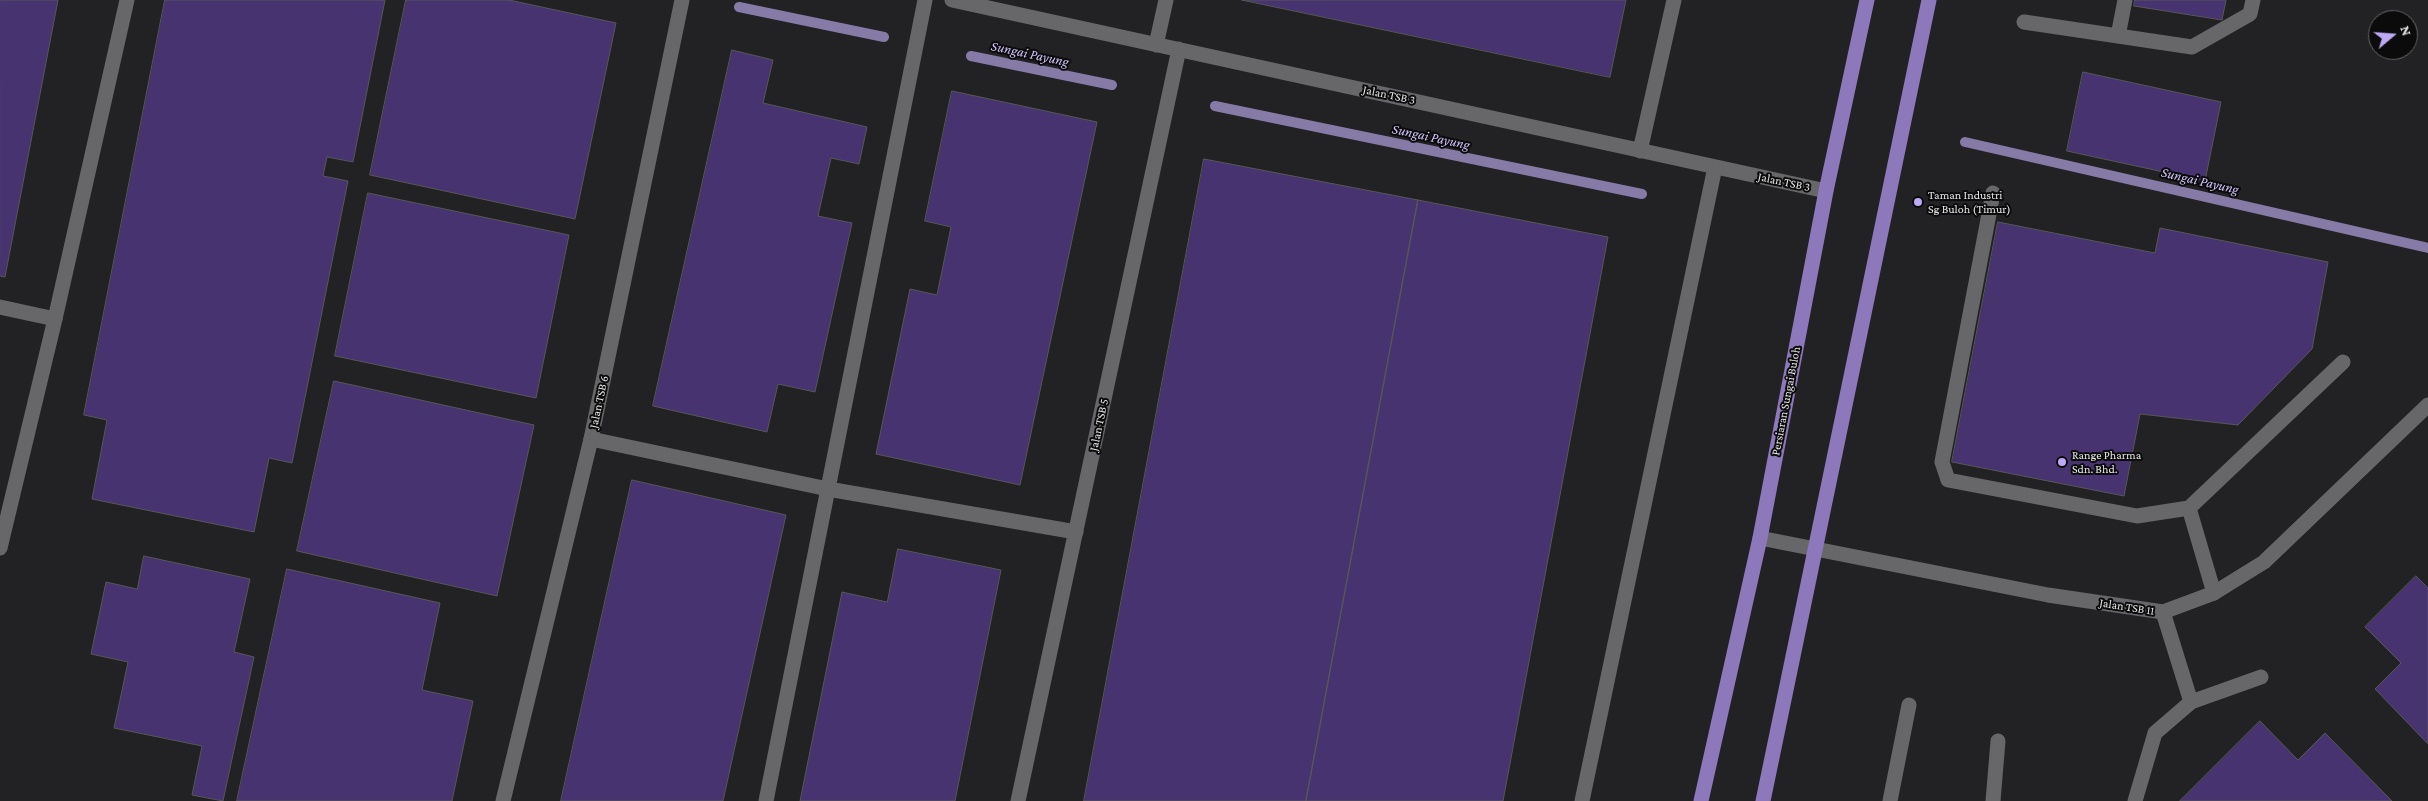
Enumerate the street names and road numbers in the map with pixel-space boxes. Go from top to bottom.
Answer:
street label: Jalan TSB 3 [1362,82,1416,108]
street label: Jalan TSB 3 [1757,169,1811,195]
street label: Persiaran Sungai Buloh [1768,345,1804,457]
street label: Jalan TSB 6 [586,374,612,430]
street label: Jalan TSB 5 [1086,398,1112,452]
street label: Jalan TSB 11 [2099,596,2155,618]

